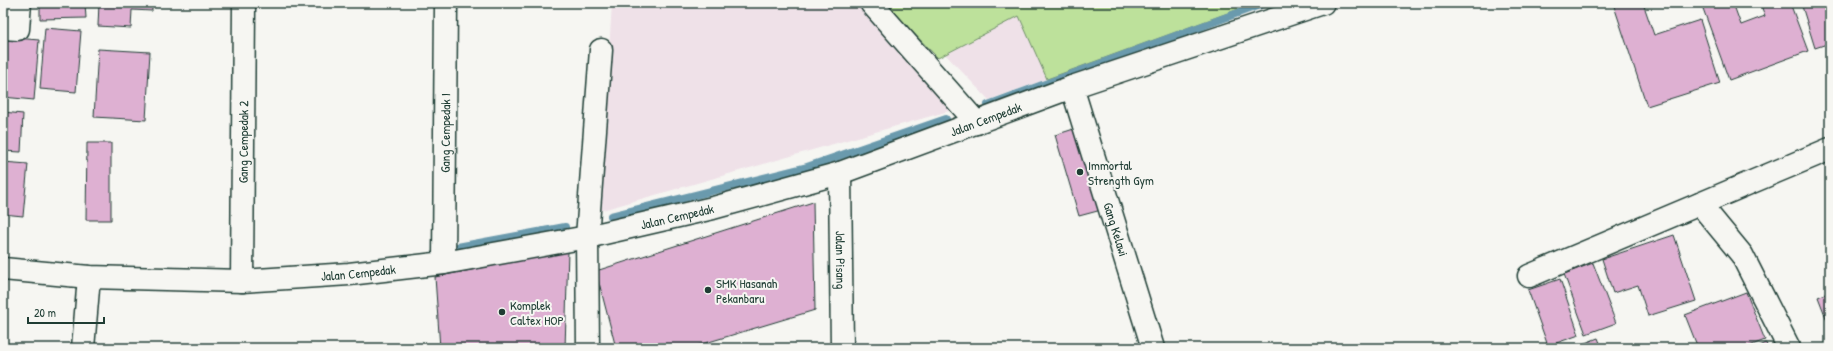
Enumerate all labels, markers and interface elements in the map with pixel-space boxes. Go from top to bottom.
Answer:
street label: Gang Cempedak I [436,93,454,173]
street label: Jalan Cempedak [947,97,1024,140]
street label: Gang Cempedak 2 [234,101,252,183]
place label: Immortal Strength Gym [1088,156,1154,189]
marker: Immortal Strength Gym [1075,167,1085,177]
street label: Jalan Cempedak [638,199,716,233]
street label: Gang Kelawi [1099,200,1133,259]
street label: Jalan Pisang [832,231,850,289]
street label: Jalan Cempedak [320,260,397,285]
place label: SMK Hasanah Pekanbaru [716,274,778,307]
marker: SMK Hasanah Pekanbaru [703,285,713,295]
place label: Komplek Caltex HOP [510,296,564,329]
scale bar [28,299,104,325]
text: 20 m [34,304,56,321]
marker: Komplek Caltex HOP [497,307,507,317]

